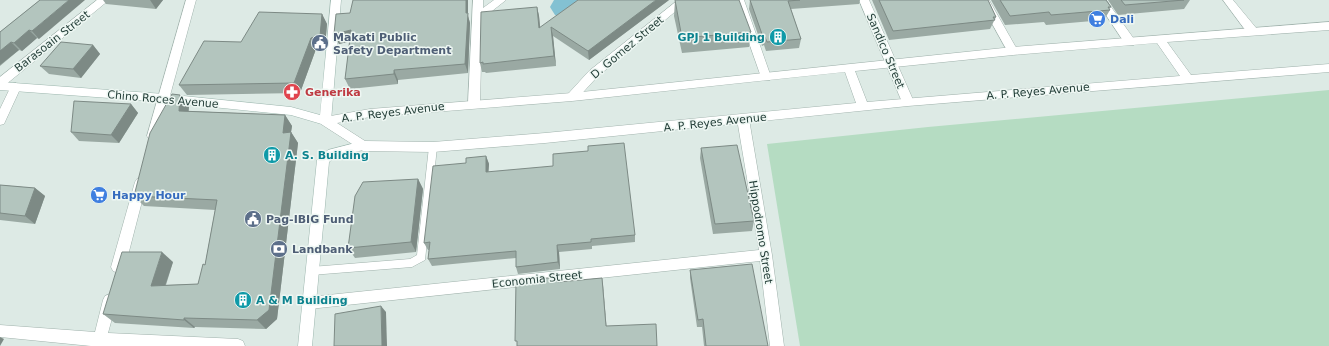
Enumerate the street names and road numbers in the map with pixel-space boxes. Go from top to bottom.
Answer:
street label: Barasoain Street [12,8,93,75]
street label: Sandico Street [864,12,908,91]
street label: D. Gomez Street [588,13,667,82]
street label: A. P. Reyes Avenue [986,80,1090,102]
street label: Chino Roces Avenue [107,88,219,111]
street label: A. P. Reyes Avenue [341,100,445,125]
street label: A. P. Reyes Avenue [663,111,767,134]
street label: Hippodromo Street [746,180,775,285]
street label: Economia Street [491,268,584,291]

